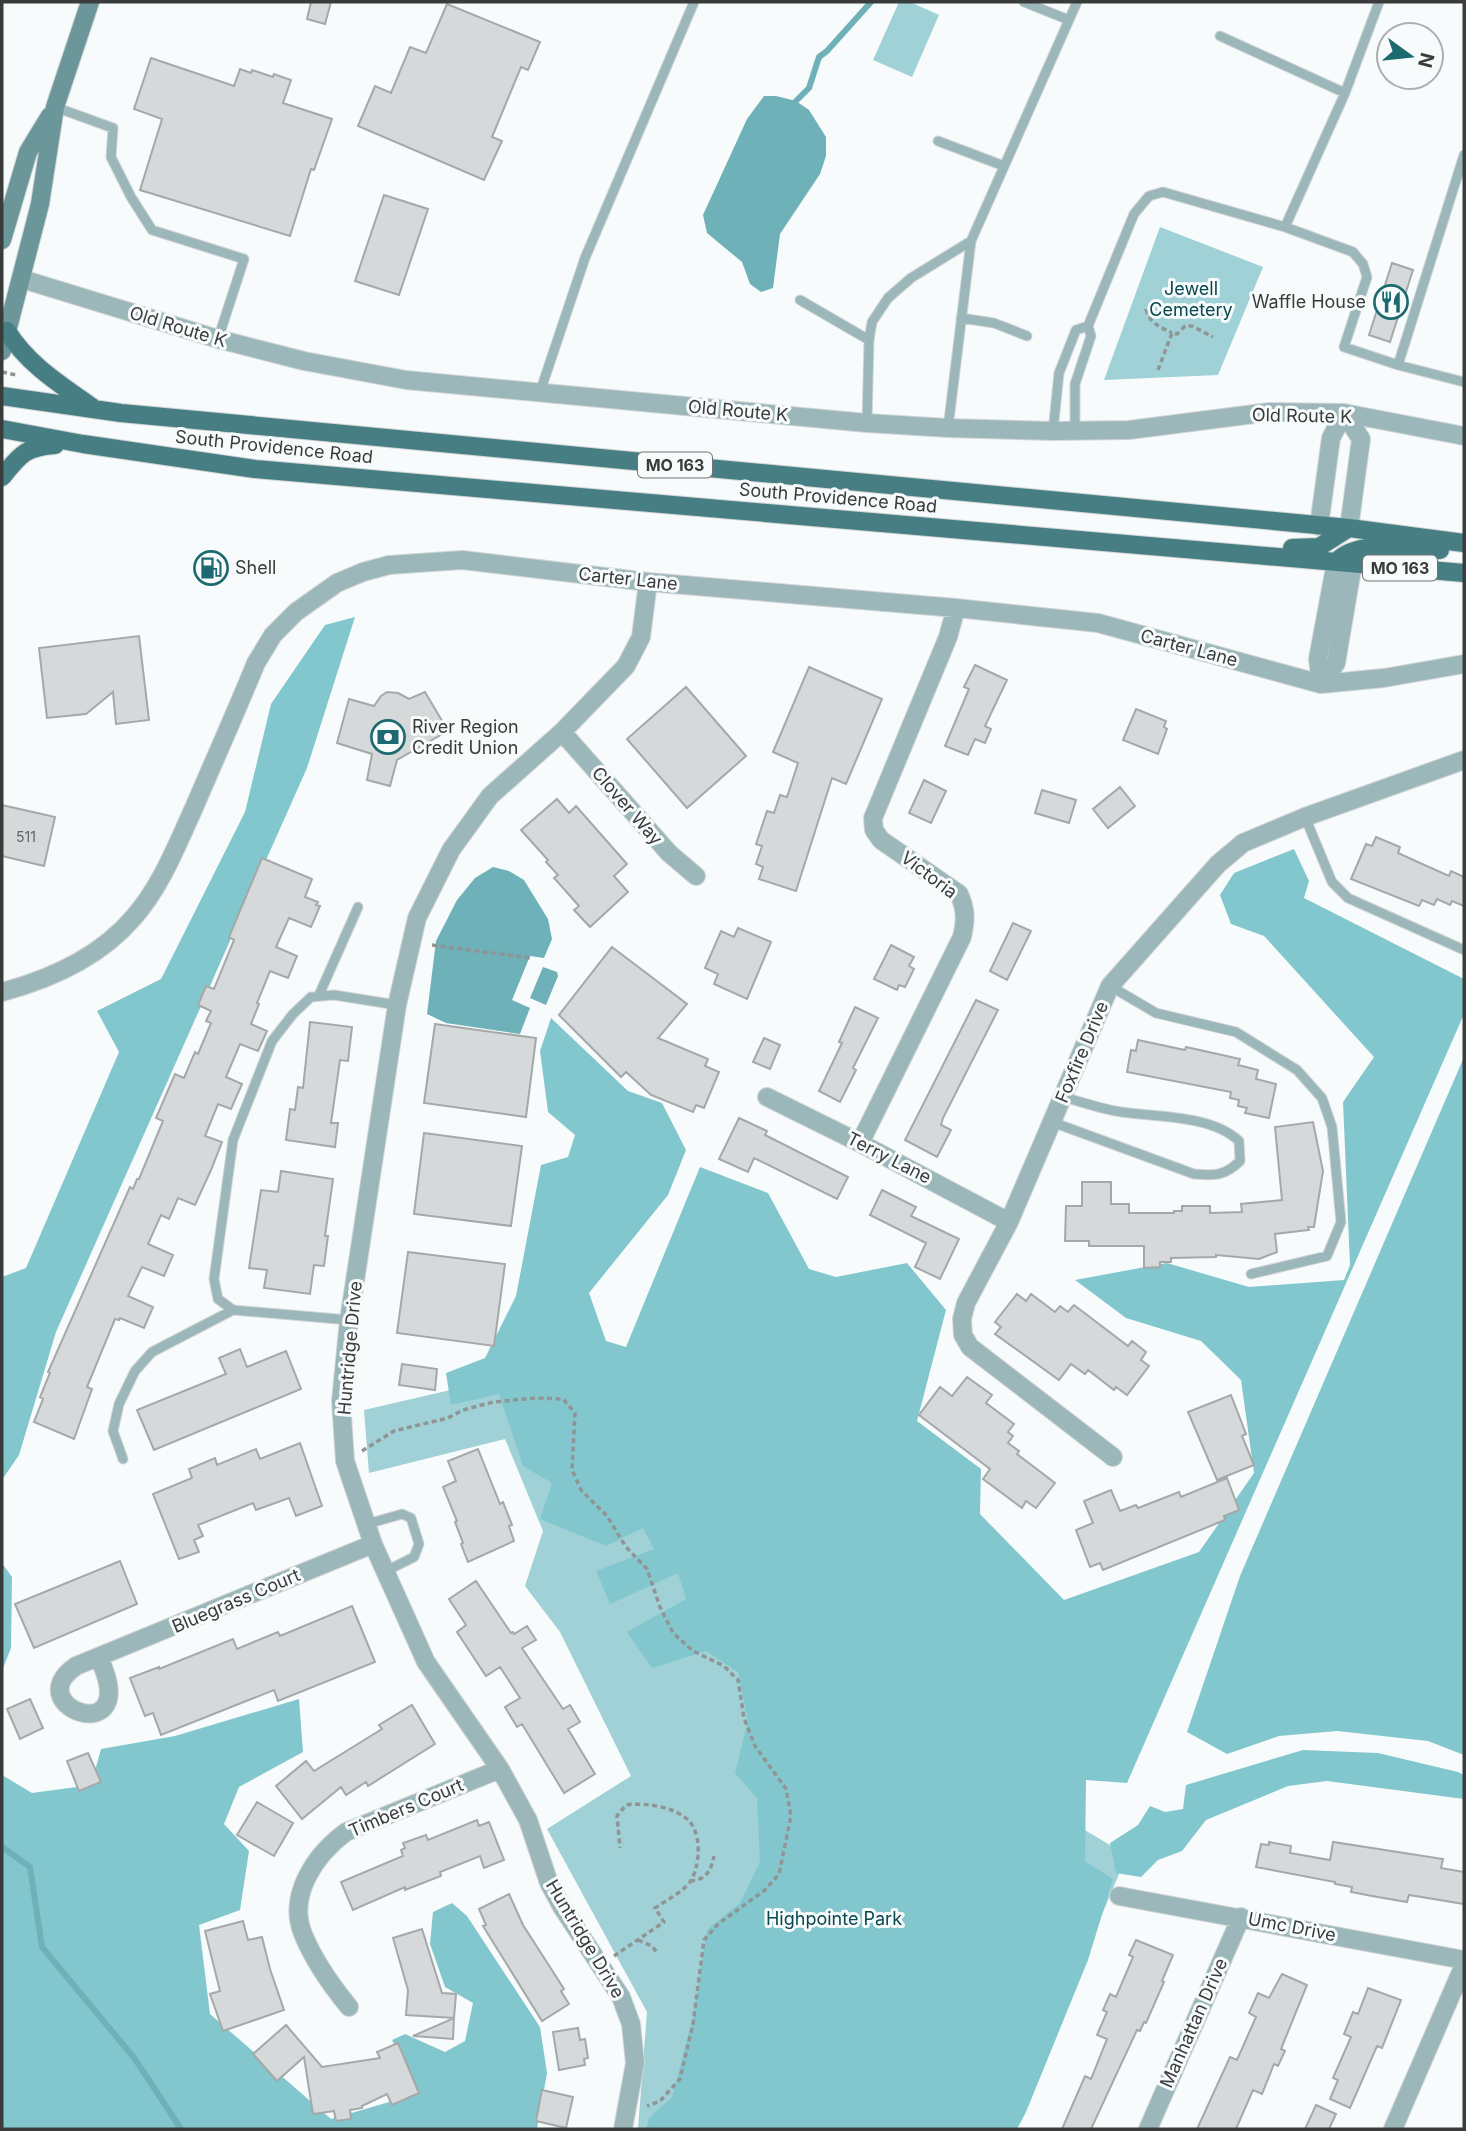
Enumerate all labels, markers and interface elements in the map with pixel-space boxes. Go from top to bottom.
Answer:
north arrow [1375,21,1445,91]
text: N [1413,50,1439,70]
park label: Jewell Cemetery [1149,278,1233,320]
restaurant icon: Waffle House [1372,283,1410,321]
place label: Waffle House [1252,291,1366,312]
street label: Old Route K [127,302,229,351]
street label: Old Route K [687,396,789,425]
street label: Old Route K [1252,404,1352,427]
street label: South Providence Road [174,426,374,467]
road number: MO 163 [638,452,712,478]
street label: South Providence Road [738,478,938,517]
fuel station icon: Shell [192,549,230,587]
road number: MO 163 [1363,555,1437,580]
place label: Shell [235,557,276,578]
street label: Carter Lane [577,563,679,594]
street label: Carter Lane [1138,624,1240,671]
place label: River Region Credit Union [412,716,519,758]
bank icon: River Region Credit Union [369,718,407,756]
street label: Clover Way [588,762,667,849]
house number: 511 [16,828,36,845]
street label: Victoria [897,847,962,903]
street label: Foxfire Drive [1051,998,1112,1106]
street label: Terry Lane [844,1127,935,1188]
street label: Huntridge Drive [333,1280,366,1416]
street label: Bluegrass Court [169,1564,303,1637]
street label: Timbers Court [345,1774,466,1841]
street label: Huntridge Drive [542,1876,629,2002]
park label: Highpointe Park [766,1908,902,1929]
street label: Umc Drive [1246,1908,1338,1945]
street label: Manhattan Drive [1156,1955,1232,2091]

